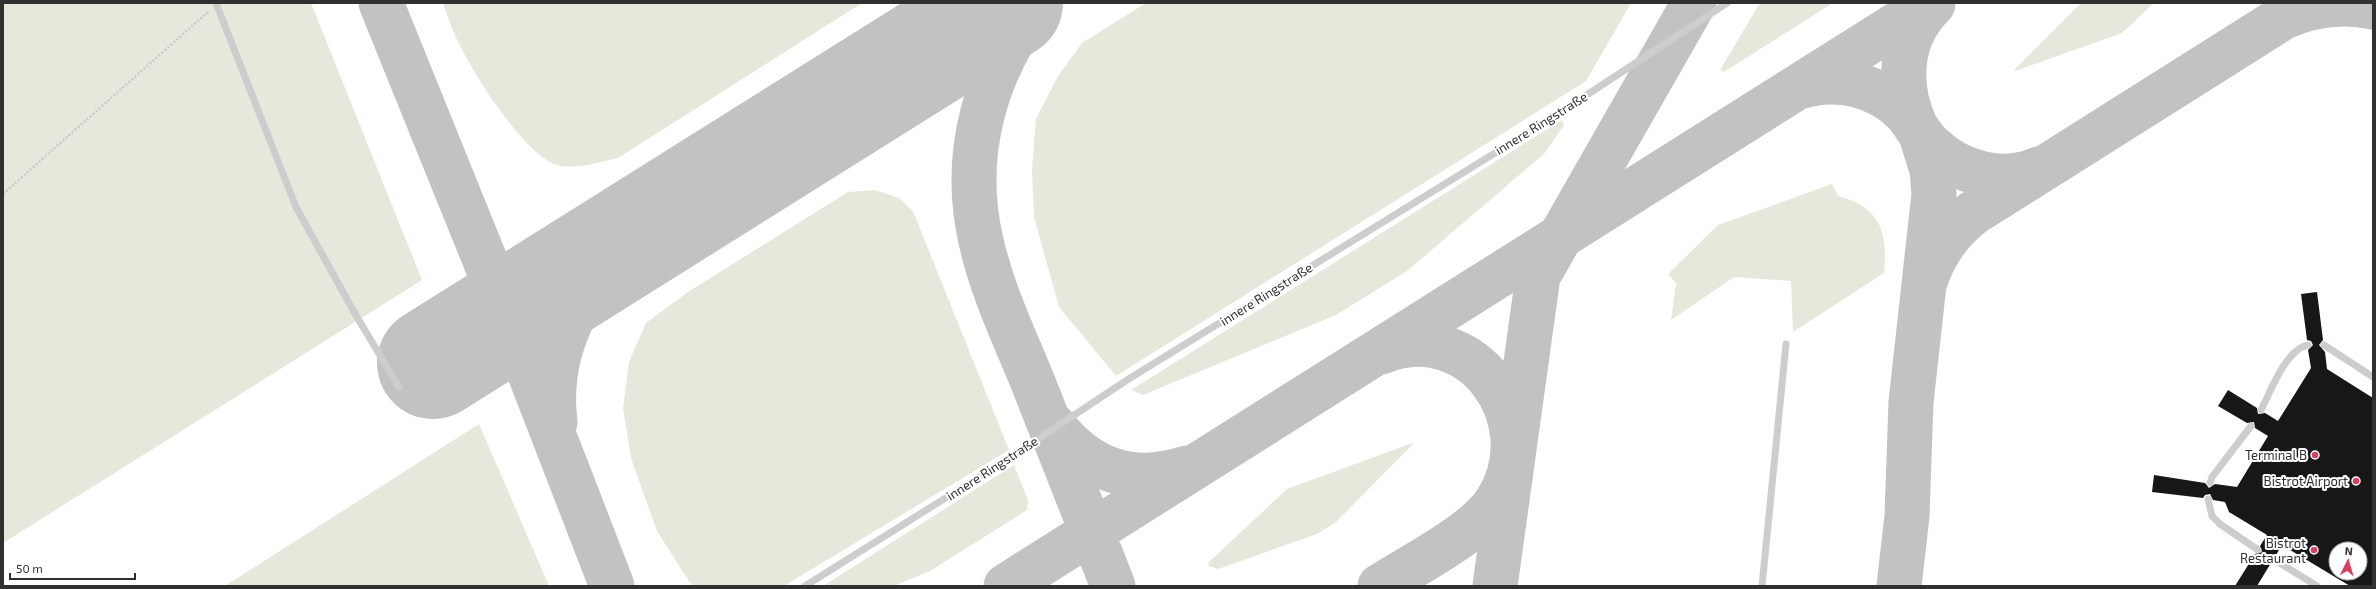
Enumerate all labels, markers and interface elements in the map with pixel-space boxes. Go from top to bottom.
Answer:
street label: innere Ringstraße [1492,88,1590,158]
street label: innere Ringstraße [1217,259,1315,329]
street label: innere Ringstraße [943,432,1041,504]
place label: Terminal B [2245,447,2307,463]
marker: Terminal B [2310,450,2320,460]
place label: Bistrot Airport [2264,473,2348,489]
marker: Bistrot Airport [2351,476,2361,486]
place label: Bistrot Restaurant [2240,535,2306,566]
north arrow [2328,541,2368,581]
text: N [2344,544,2353,557]
marker: Bistrot Restaurant [2309,545,2319,555]
scale bar [10,555,135,581]
text: 50 m [16,561,43,575]

